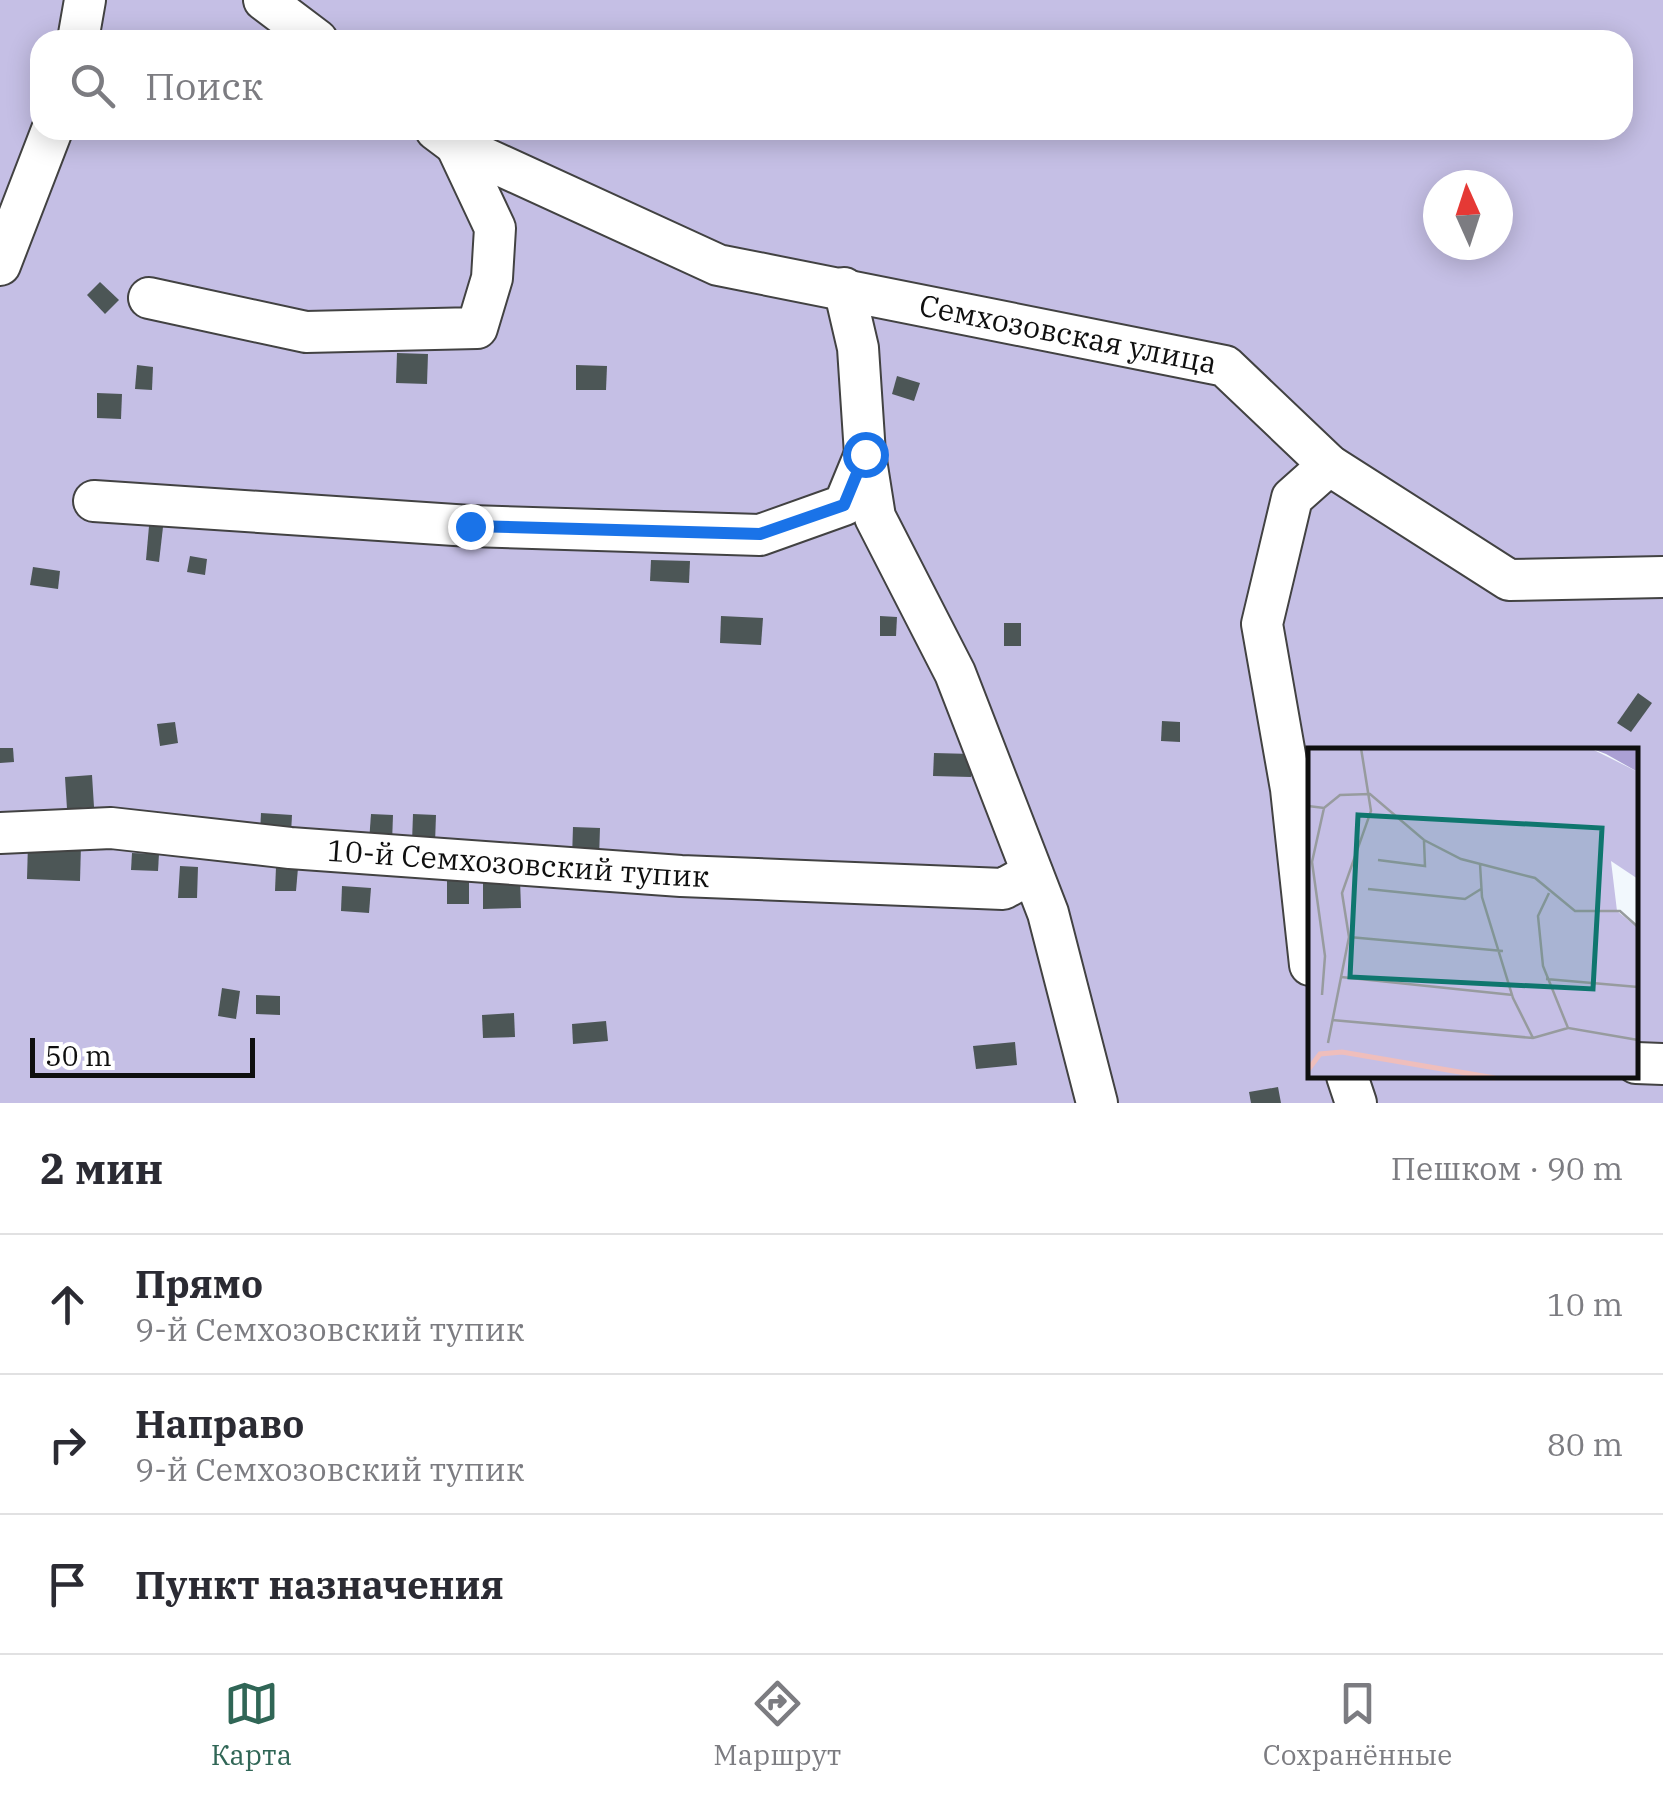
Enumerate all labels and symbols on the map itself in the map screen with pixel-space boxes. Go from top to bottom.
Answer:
north arrow [1423,170,1513,260]
street label: Семхозовская улица [916,285,1220,382]
route start [843,432,889,478]
route end [448,504,494,550]
inset map [1308,748,1638,1078]
street label: 10-й Семхозовский тупик [326,830,710,895]
scale bar [30,1033,255,1078]

